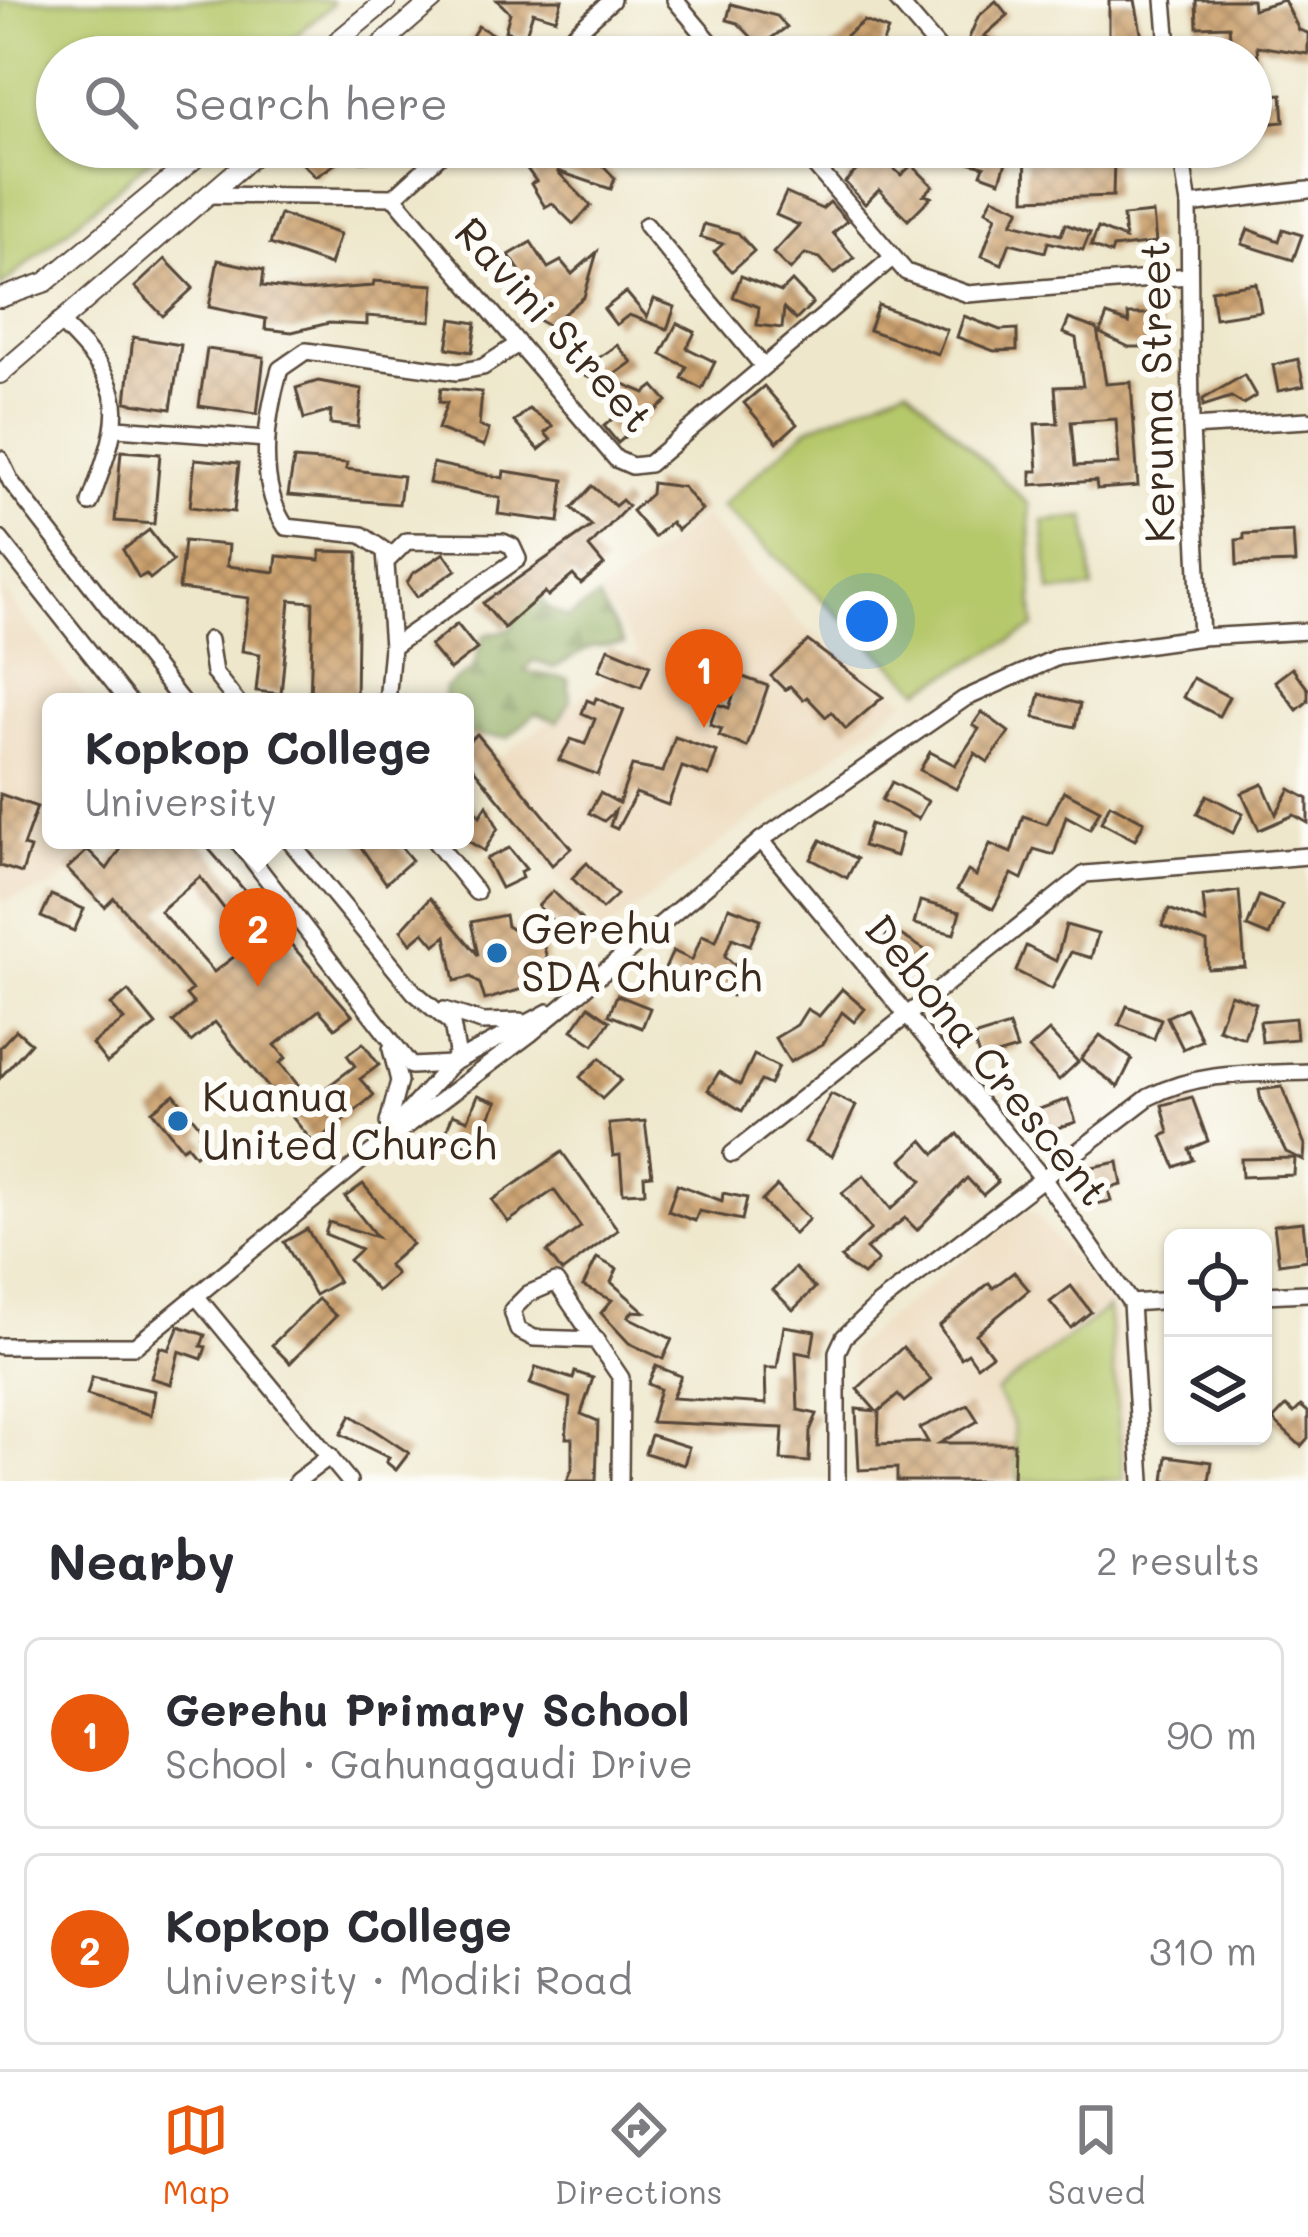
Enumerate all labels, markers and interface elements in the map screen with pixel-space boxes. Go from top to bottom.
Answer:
search box [36,36,1272,168]
icon: search [78,69,144,135]
text: Search here [174,73,448,131]
street label: Ravini Street [444,205,666,443]
street label: Keruma Street [1125,240,1186,544]
your location [837,591,897,651]
pin: 1 [665,629,743,728]
popup [42,693,474,849]
text: Kopkop College [85,717,431,775]
text: University [85,775,277,826]
pin: 2 [219,888,297,987]
place label: Gerehu SDA Church [521,900,762,1003]
street label: Debona Crescent [854,902,1123,1216]
marker: Gerehu SDA Church [484,940,510,966]
place label: Kuanua United Church [202,1068,497,1171]
marker: Kuanua United Church [165,1108,191,1134]
map controls [1164,1229,1272,1445]
button: locate [1164,1229,1272,1337]
button: layers [1164,1337,1272,1445]
text: Nearby [48,1526,235,1593]
text: 2 results [1096,1534,1260,1585]
text: Gerehu Primary School [165,1679,690,1737]
text: 1 [81,1708,99,1759]
text: 90 m [1166,1708,1257,1759]
text: School · Gahunagaudi Drive [165,1737,693,1788]
text: Kopkop College [165,1895,512,1953]
text: 2 [79,1924,101,1975]
text: 310 m [1149,1924,1257,1975]
text: University · Modiki Road [165,1953,632,2004]
tab: Map [163,2097,230,2212]
tab: Directions [555,2097,722,2212]
tab: Saved [1048,2097,1145,2212]

